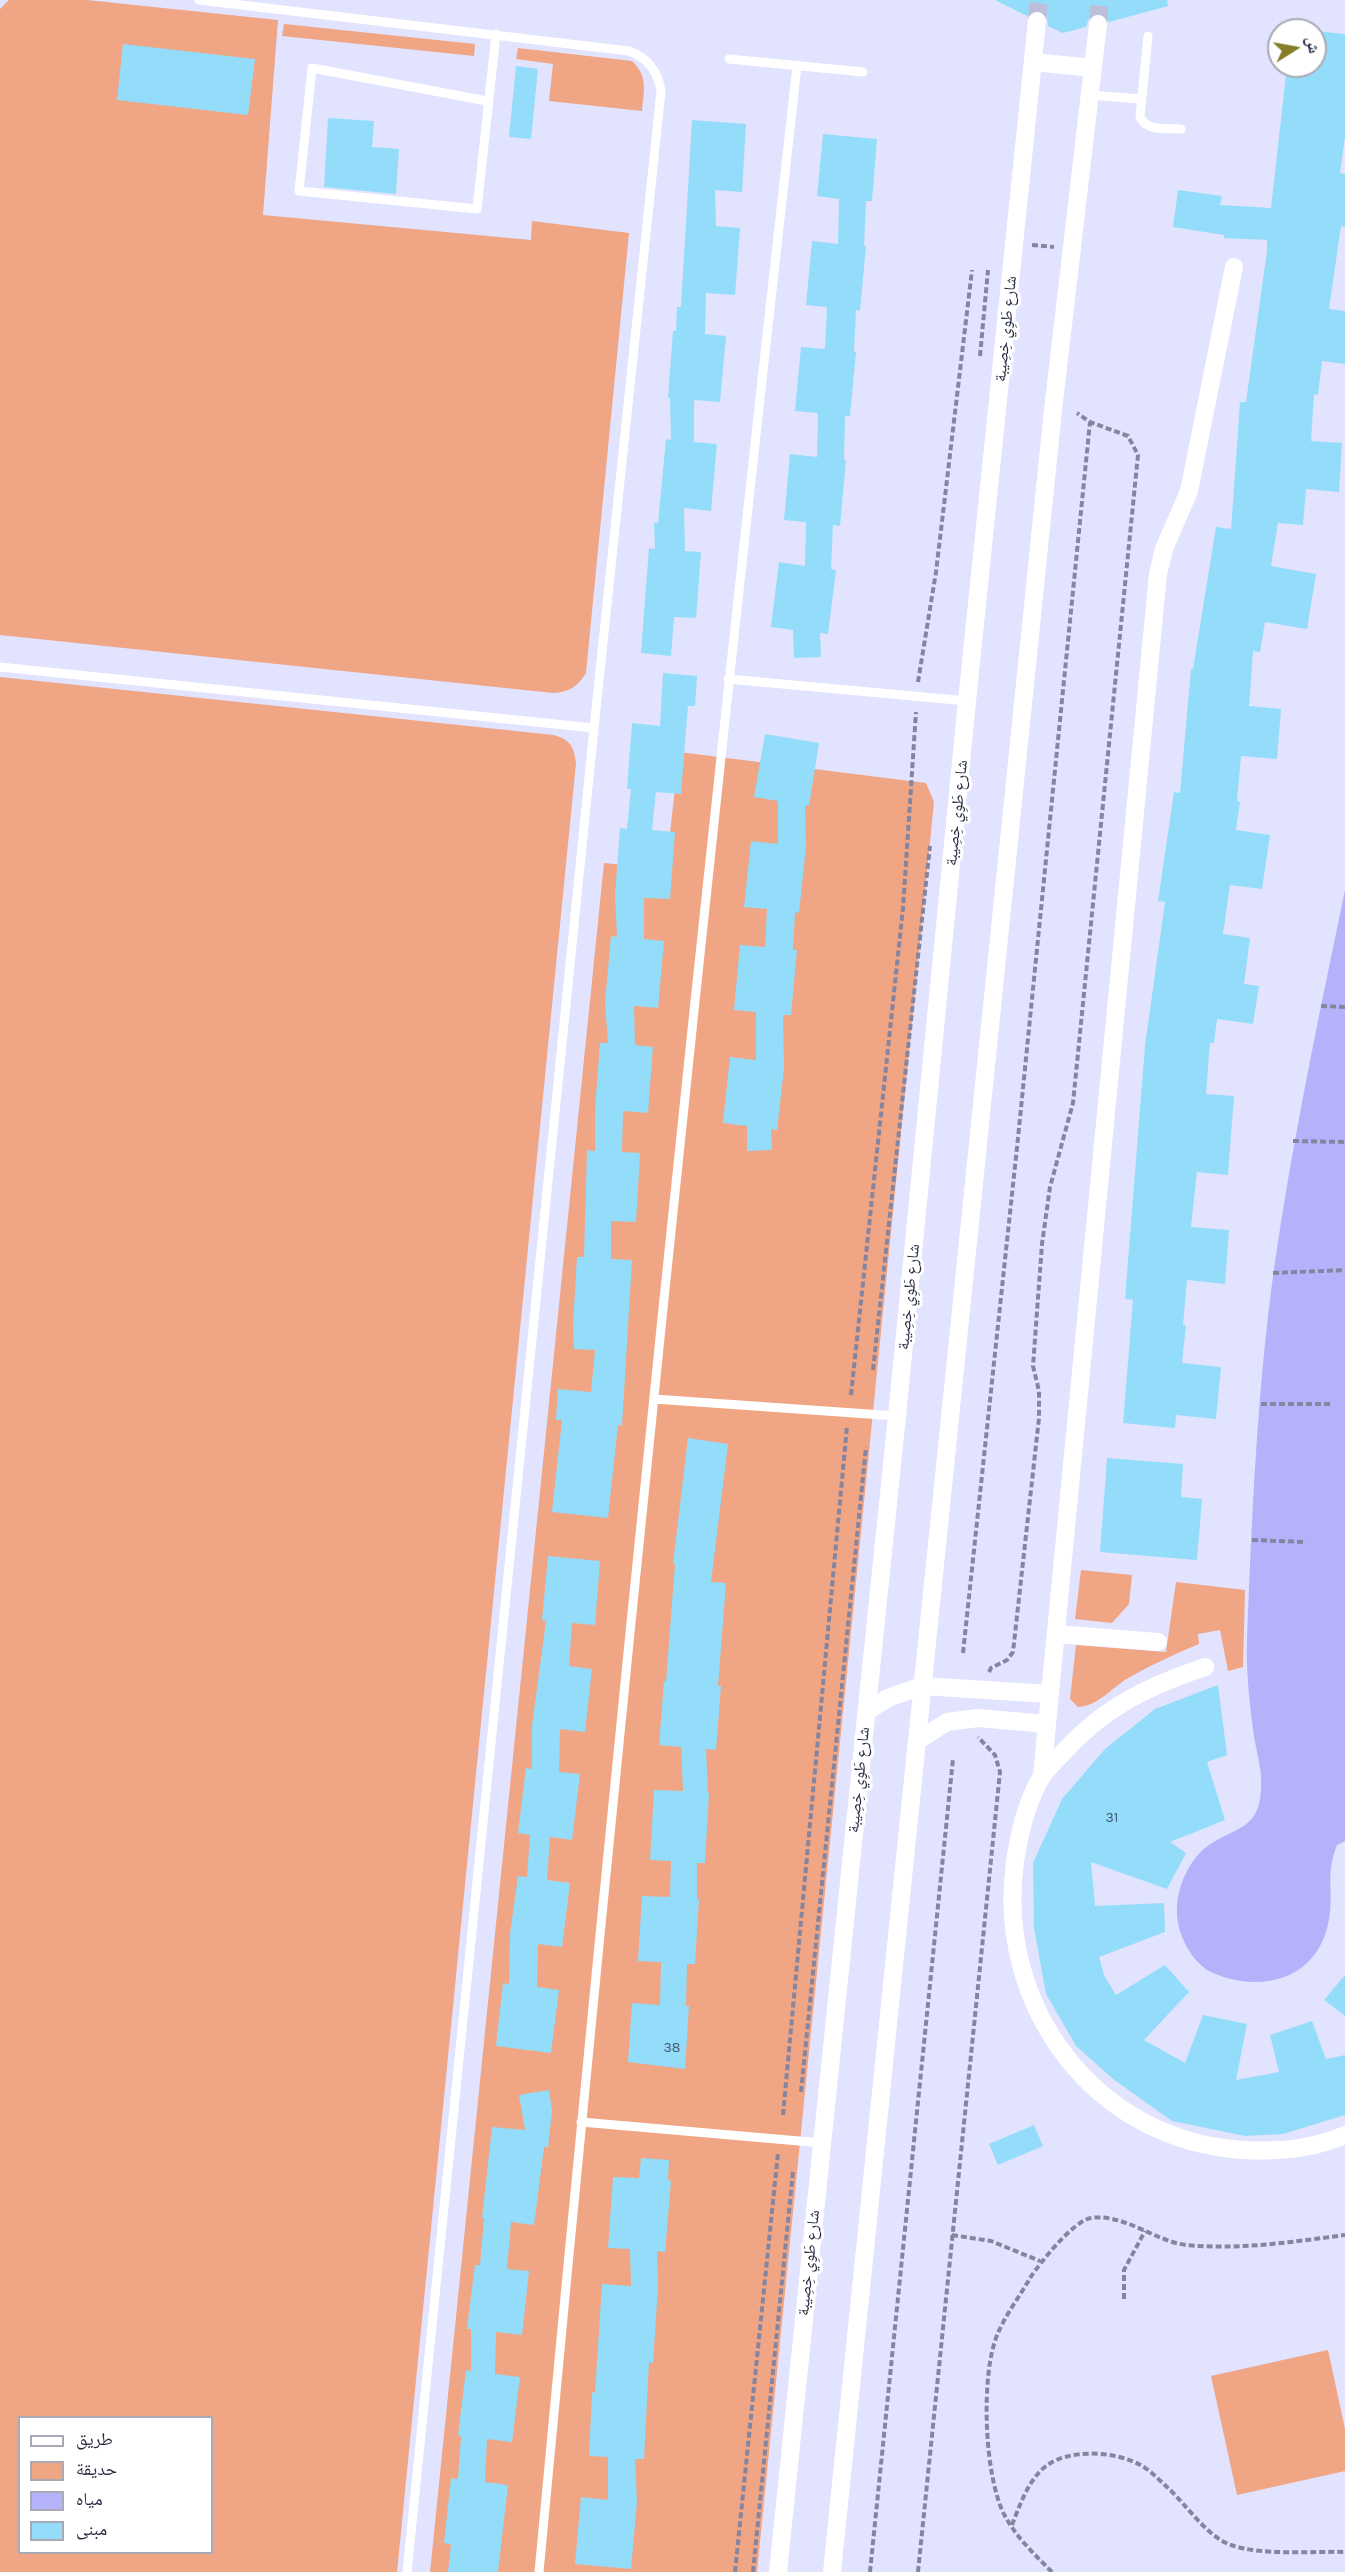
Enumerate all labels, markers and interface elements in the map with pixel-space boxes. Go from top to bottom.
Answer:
north arrow [1267,18,1327,78]
text: ش [1302,35,1324,55]
street label: شارع طَوِي خِصِيبة [991,275,1021,383]
street label: شارع طَوِي خِصِيبة [942,759,972,867]
street label: شارع طَوِي خِصِيبة [894,1243,924,1351]
street label: شارع طَوِي خِصِيبة [844,1726,874,1834]
house number: 31 [1106,1810,1118,1826]
house number: 38 [664,2040,680,2056]
street label: شارع طَوِي خِصِيبة [794,2209,824,2317]
legend [18,2416,213,2554]
text: طريق [76,2428,113,2450]
text: حديقة [76,2458,117,2480]
text: مياه [76,2488,103,2510]
text: مبنى [76,2518,107,2540]

